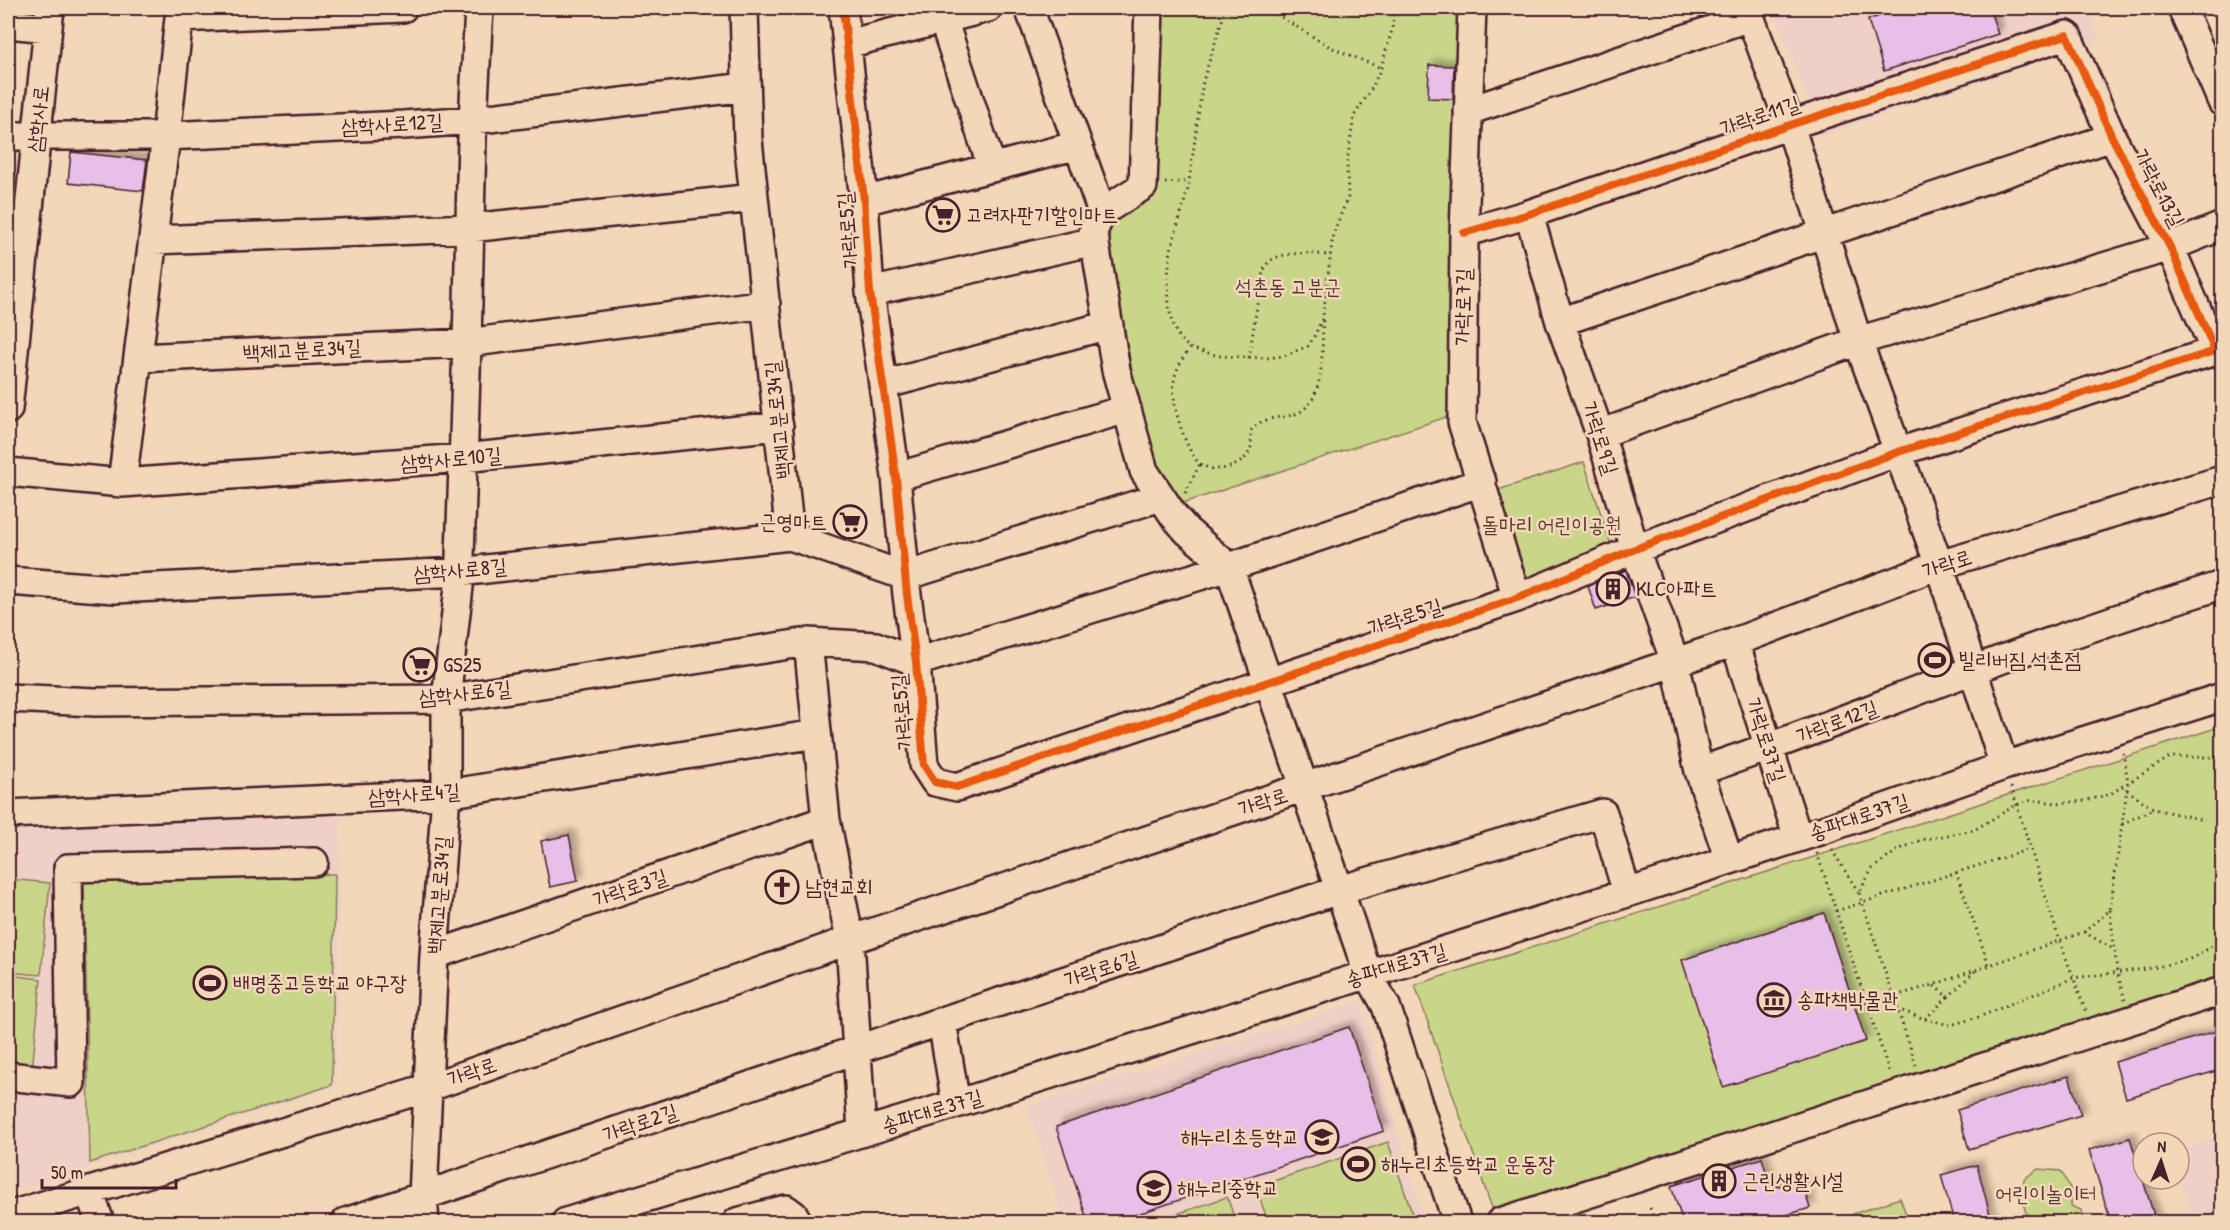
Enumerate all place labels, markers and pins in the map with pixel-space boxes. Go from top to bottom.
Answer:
supermarket icon: 고려자판기할인마트 [925,197,961,233]
place label: 고려자판기할인마트 [966,200,1118,229]
supermarket icon: 근영마트 [832,504,868,540]
place label: 근영마트 [759,507,827,536]
building icon: KLC아파트 [1595,571,1631,607]
place label: KLC아파트 [1636,574,1717,603]
sports icon: 빌리버짐 석촌점 [1917,642,1953,678]
place label: 빌리버짐 석촌점 [1958,645,2081,674]
supermarket icon: GS25 [402,647,438,683]
place label: GS25 [443,650,482,679]
church icon: 남현교회 [764,869,800,905]
place label: 남현교회 [805,872,873,901]
sports icon: 배명중고등학교 야구장 [192,965,228,1001]
place label: 배명중고등학교 야구장 [233,968,407,997]
museum icon: 송파책박물관 [1756,982,1792,1018]
place label: 송파책박물관 [1797,985,1898,1014]
school or university icon: 해누리초등학교 [1304,1119,1340,1155]
place label: 해누리초등학교 [1181,1122,1299,1151]
sports icon: 해누리초등학교 운동장 [1340,1146,1376,1182]
place label: 해누리초등학교 운동장 [1381,1149,1555,1178]
building icon: 근린생활시설 [1701,1163,1737,1199]
place label: 근린생활시설 [1742,1166,1843,1195]
school or university icon: 해누리중학교 [1136,1170,1172,1206]
place label: 해누리중학교 [1177,1173,1278,1202]

